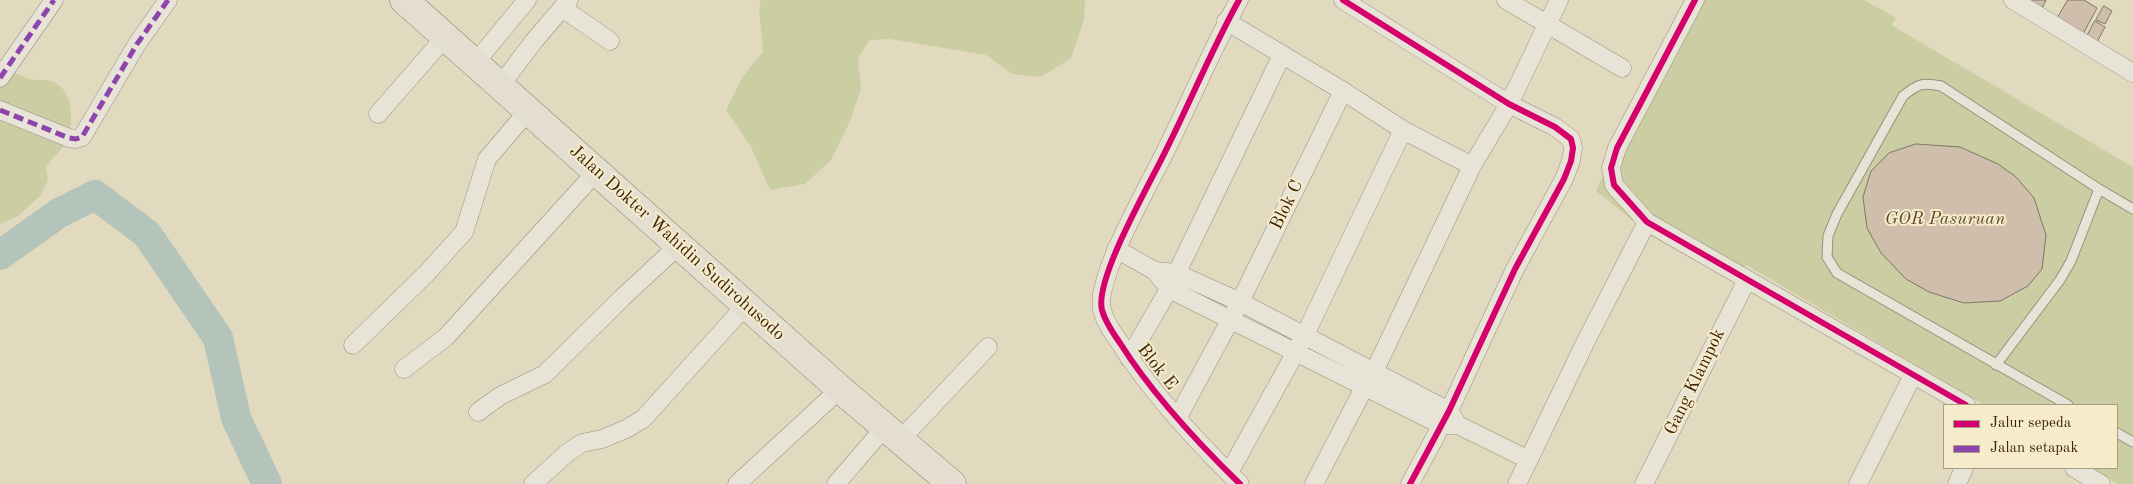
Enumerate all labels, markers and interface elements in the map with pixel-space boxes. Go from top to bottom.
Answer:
street label: Jalan Dokter Wahidin Sudirohusodo [565,140,789,346]
street label: Blok C [1266,177,1308,233]
park label: GOR Pasuruan [1885,208,2005,230]
street label: Gang Klampok [1660,325,1730,439]
street label: Blok E [1132,339,1182,395]
legend [1943,404,2118,469]
text: Jalur sepeda [1990,416,2071,431]
text: Jalan setapak [1990,441,2078,456]

